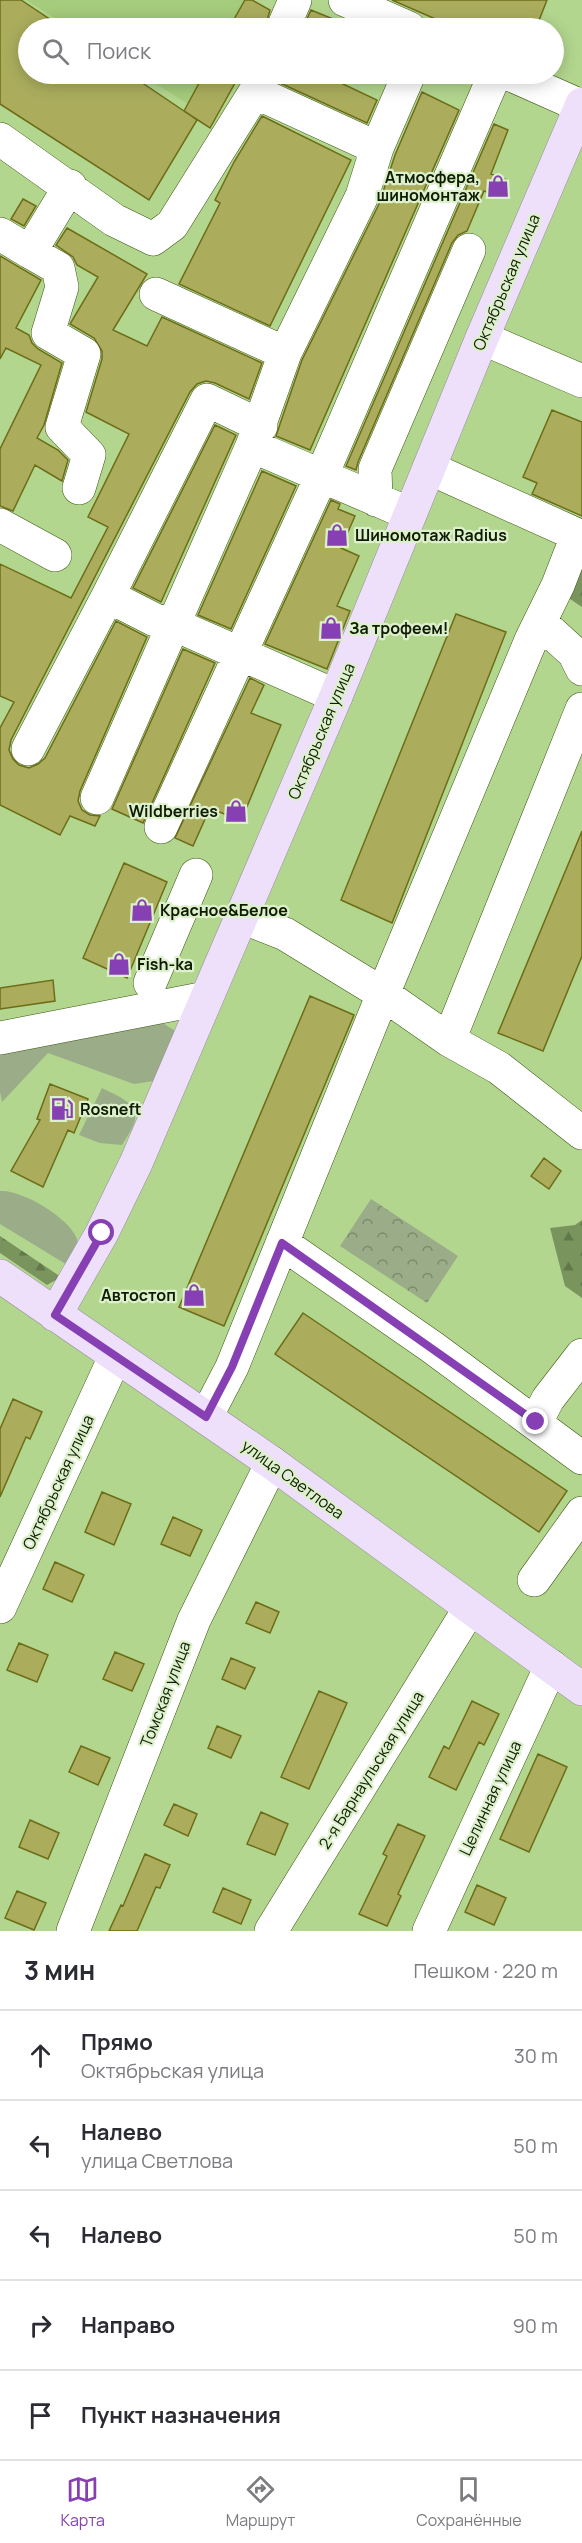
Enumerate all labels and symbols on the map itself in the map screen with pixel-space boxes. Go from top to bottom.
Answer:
place label: Атмосфера, шиномонтаж [377,166,481,206]
shop icon: Атмосфера, шиномонтаж [485,173,511,199]
street label: Октябрьская улица [467,210,545,354]
shop icon: Шиномотаж Radius [324,522,350,548]
place label: Шиномотаж Radius [355,524,507,546]
shop icon: За трофеем! [318,615,344,641]
place label: За трофеем! [349,617,448,639]
street label: Октябрьская улица [282,659,360,803]
shop icon: Wildberries [223,798,249,824]
place label: Wildberries [129,800,218,822]
shop icon: Красное&Белое [129,897,155,923]
place label: Красное&Белое [160,899,288,921]
shop icon: Fish-ka [106,951,132,977]
place label: Fish-ka [137,953,193,975]
fuel station icon: Rosneft [49,1096,75,1122]
place label: Rosneft [80,1098,141,1120]
route start [88,1219,114,1245]
shop icon: Автостоп [181,1282,207,1308]
place label: Автостоп [101,1284,176,1306]
route end [522,1408,548,1434]
street label: Октябрьская улица [17,1411,99,1553]
street label: улица Светлова [237,1434,349,1524]
street label: Томская улица [135,1638,195,1750]
street label: 2-я Барнаульская улица [313,1687,429,1853]
street label: Целинная улица [454,1737,526,1859]

